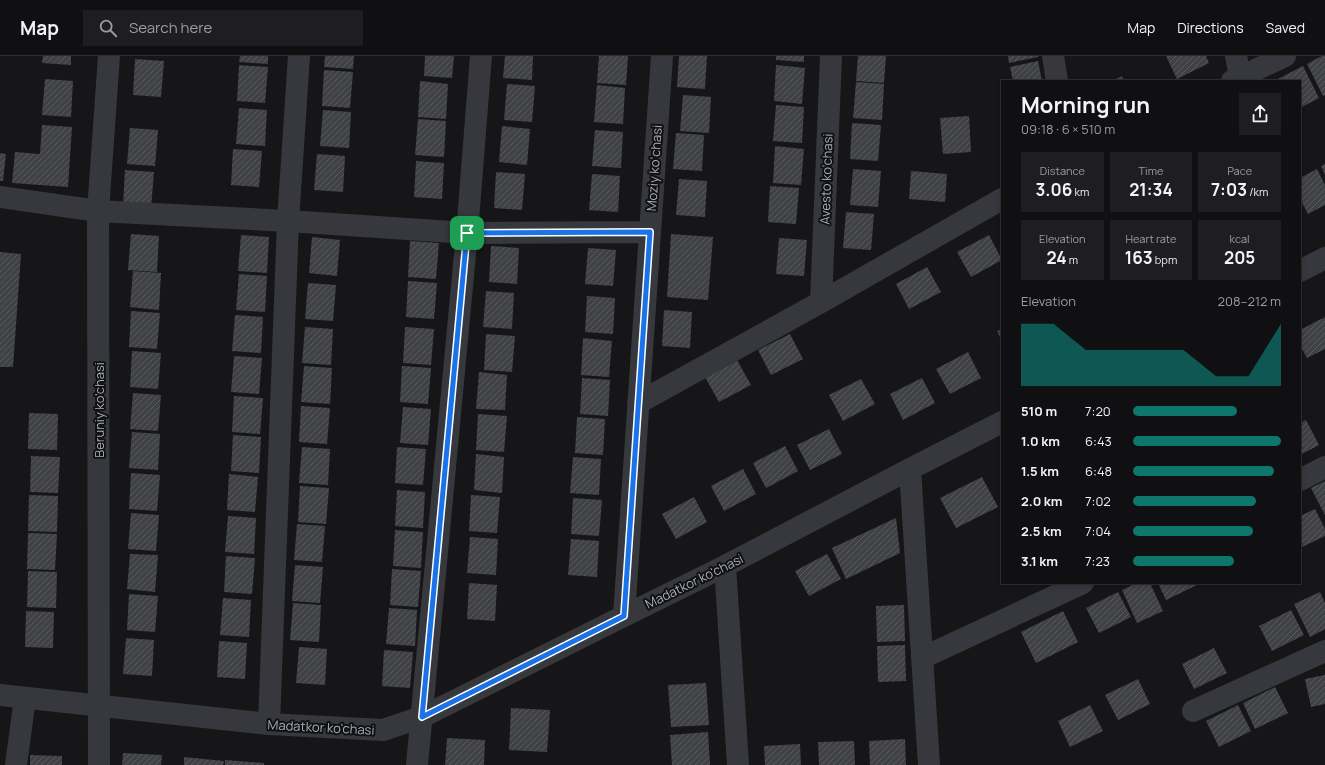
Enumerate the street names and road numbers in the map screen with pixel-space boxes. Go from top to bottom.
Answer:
street label: Moziy ko‘chasi [642,124,666,212]
street label: Avesto ko'chasi [815,133,837,225]
street label: Beruniy ko'chasi [90,362,108,458]
street label: Madatkor ko'chasi [642,549,746,613]
street label: Madatkor ko'chasi [267,715,375,739]

